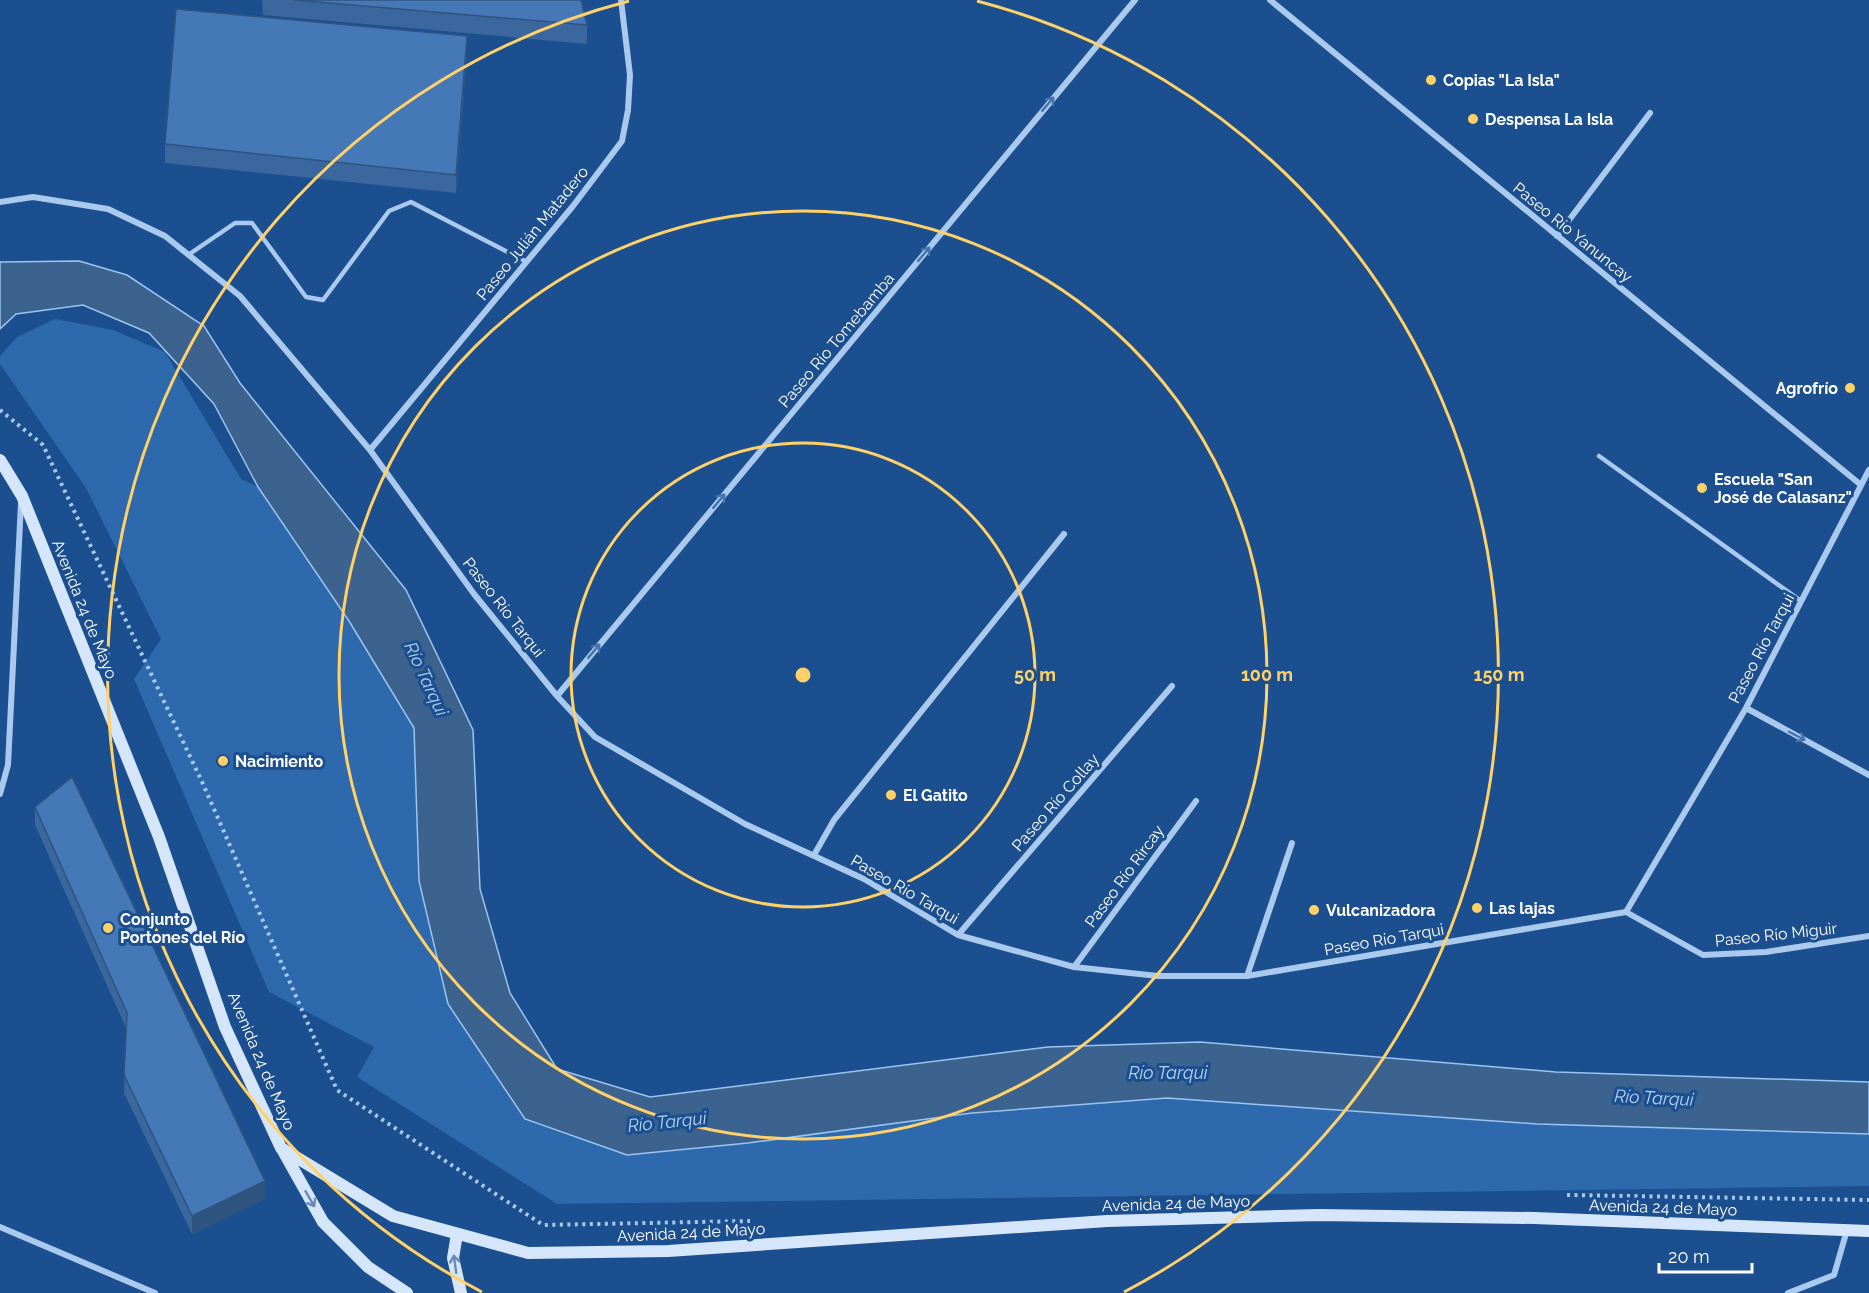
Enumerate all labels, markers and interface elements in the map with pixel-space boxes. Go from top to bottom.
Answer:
place label: Copias "La Isla" [1443,71,1560,90]
marker: Copias "La Isla" [1424,73,1438,87]
one-way arrow [1042,96,1055,112]
place label: Despensa La Isla [1485,110,1613,129]
marker: Despensa La Isla [1466,112,1480,126]
street label: Paseo Julián Matadero [472,162,592,304]
street label: Paseo Río Yanuncay [1509,178,1636,287]
one-way arrow [917,246,930,262]
street label: Paseo Río Tomebamba [775,269,898,411]
place label: Agrofrío [1776,379,1838,398]
marker: Agrofrío [1843,381,1857,395]
place label: Escuela "San José de Calasanz" [1714,470,1852,507]
marker: Escuela "San José de Calasanz" [1695,481,1709,495]
one-way arrow [712,494,726,509]
street label: Avenida 24 de Mayo [48,537,121,682]
street label: Paseo Río Tarqui [459,554,548,661]
street label: Paseo Río Tarqui [1725,590,1798,706]
water label: Río Tarqui [400,638,453,720]
one-way arrow [588,644,601,660]
text: 50 m [1014,664,1056,685]
text: 100 m [1241,664,1293,685]
text: 150 m [1474,664,1525,685]
centre of rings [793,665,813,685]
one-way arrow [1788,730,1805,742]
street label: Paseo Río Collay [1008,749,1103,855]
place label: Nacimiento [235,752,324,771]
marker: Nacimiento [216,754,230,768]
place label: El Gatito [903,786,968,805]
marker: El Gatito [884,788,898,802]
street label: Paseo Río Rircay [1081,821,1168,931]
street label: Paseo Río Tarqui [847,851,962,928]
place label: Las lajas [1489,899,1555,918]
place label: Vulcanizadora [1326,901,1436,920]
marker: Las lajas [1470,901,1484,915]
marker: Vulcanizadora [1307,903,1321,917]
place label: Conjunto Portones del Río [120,910,245,947]
street label: Paseo Río Miguir [1714,919,1838,950]
street label: Paseo Río Tarqui [1323,920,1445,959]
marker: Conjunto Portones del Río [101,921,115,935]
street label: Avenida 24 de Mayo [224,989,299,1133]
water label: Río Tarqui [1128,1062,1209,1083]
water label: Río Tarqui [1614,1085,1695,1110]
water label: Río Tarqui [626,1107,709,1136]
one-way arrow [305,1189,316,1207]
street label: Avenida 24 de Mayo [1102,1191,1250,1216]
street label: Avenida 24 de Mayo [1589,1195,1737,1220]
street label: Avenida 24 de Mayo [616,1219,766,1246]
scale bar [1659,1236,1752,1274]
text: 20 m [1668,1246,1710,1267]
one-way arrow [450,1254,461,1274]

